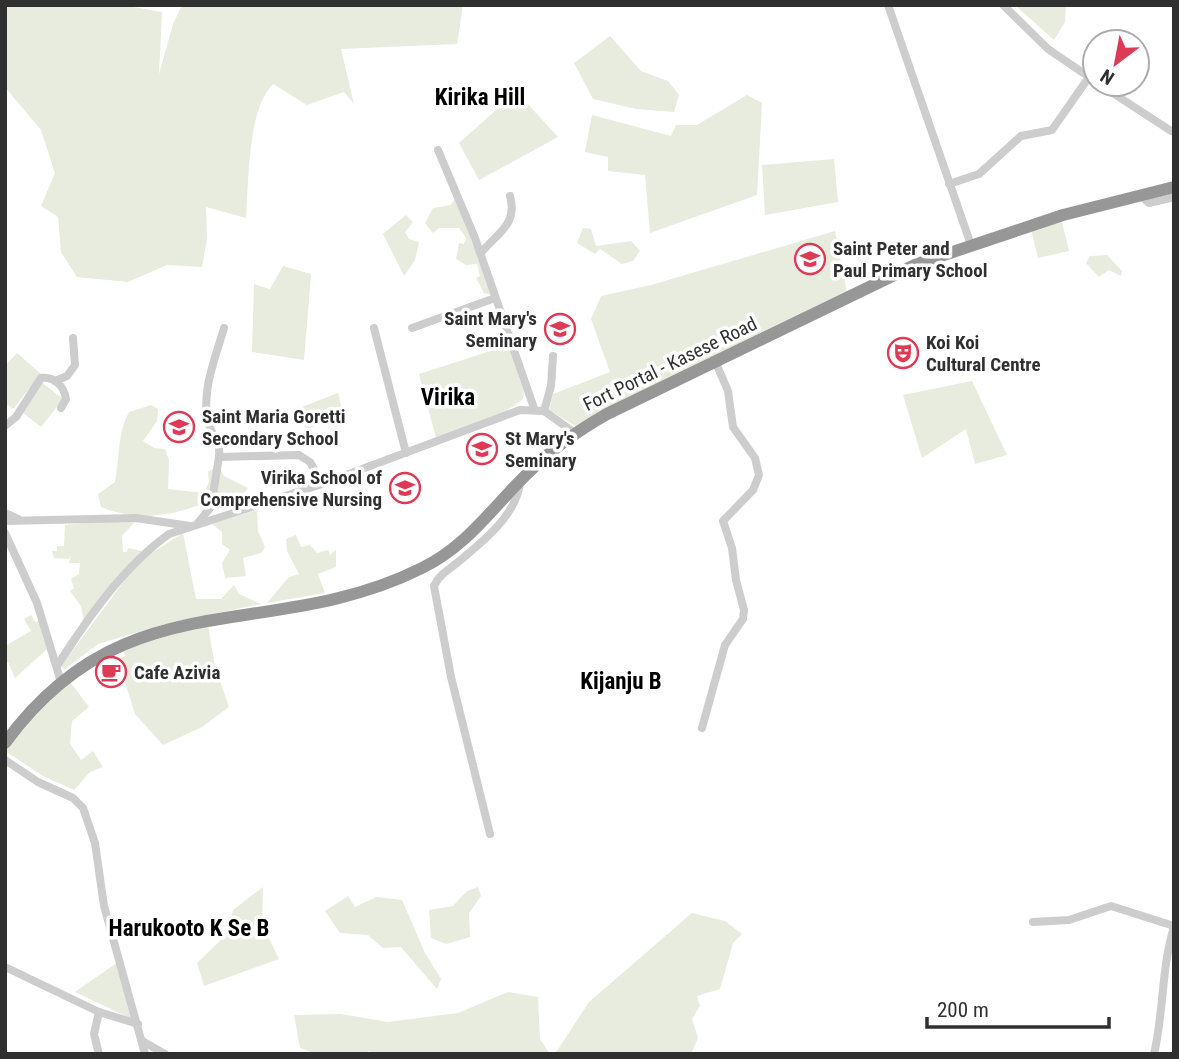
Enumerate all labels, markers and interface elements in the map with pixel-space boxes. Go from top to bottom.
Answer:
north arrow [1081,28,1151,98]
text: N [1096,64,1118,90]
district label: Kirika Hill [435,84,525,111]
place label: Saint Peter and Paul Primary School [833,237,987,282]
school or university icon: Saint Peter and Paul Primary School [793,242,827,276]
place label: Saint Mary's Seminary [444,307,538,352]
school or university icon: Saint Mary's Seminary [543,312,577,346]
street label: Fort Portal - Kasese Road [579,312,761,416]
place label: Koi Koi Cultural Centre [926,331,1041,376]
theatre icon: Koi Koi Cultural Centre [886,336,920,370]
district label: Virika [421,384,475,411]
place label: Saint Maria Goretti Secondary School [202,405,346,450]
school or university icon: Saint Maria Goretti Secondary School [162,410,196,444]
place label: St Mary's Seminary [505,427,577,472]
school or university icon: St Mary's Seminary [465,432,499,466]
place label: Virika School of Comprehensive Nursing [200,466,383,511]
school or university icon: Virika School of Comprehensive Nursing [388,471,422,505]
cafe icon: Cafe Azivia [94,655,128,689]
place label: Cafe Azivia [134,661,220,684]
district label: Kijanju B [580,668,662,695]
district label: Harukooto K Se B [109,915,269,942]
scale bar [927,986,1109,1030]
text: 200 m [937,998,989,1022]

